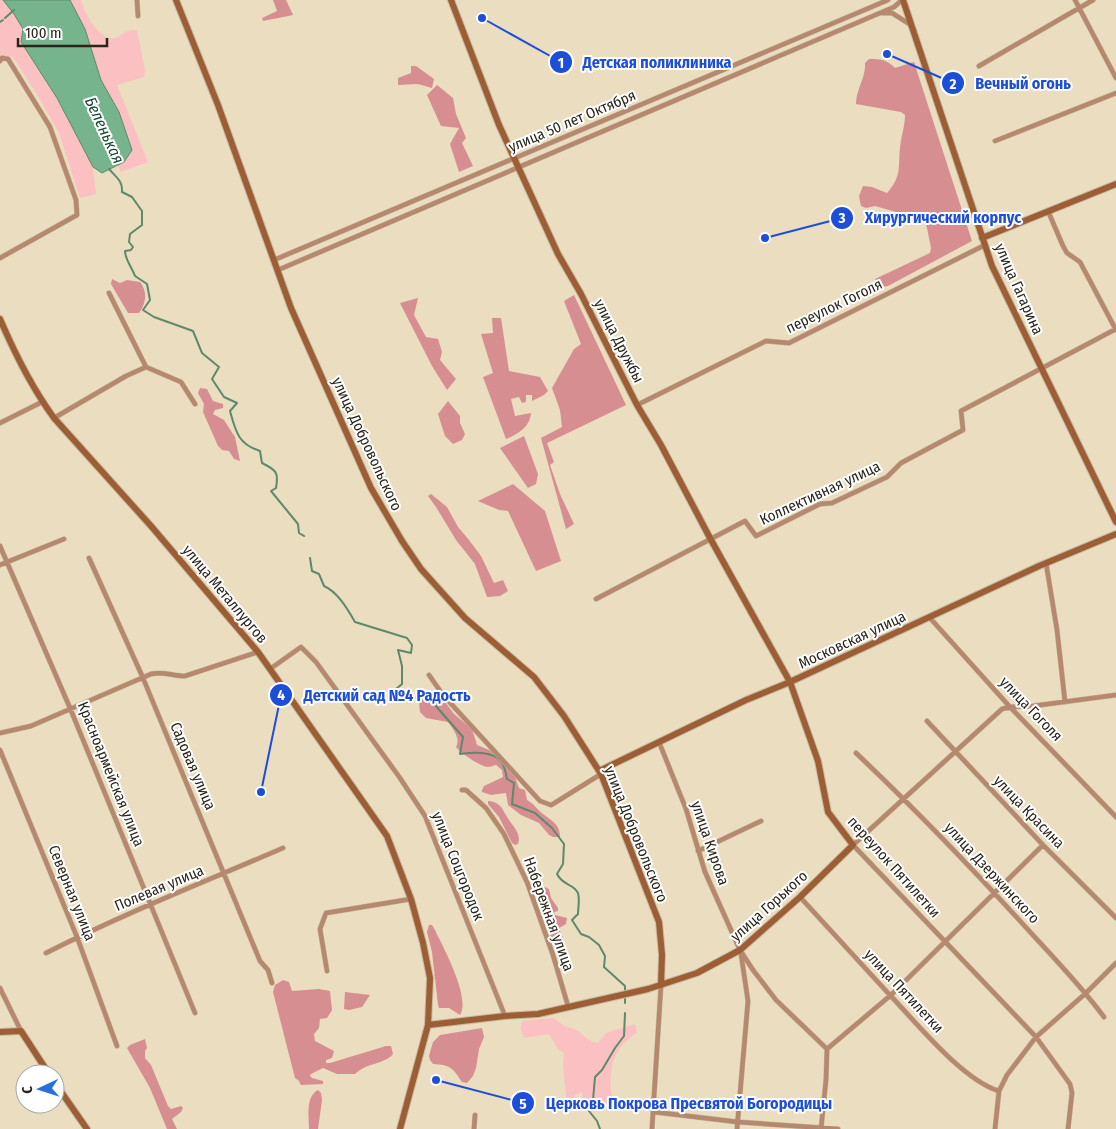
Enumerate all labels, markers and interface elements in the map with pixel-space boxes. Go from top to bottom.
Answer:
scale bar [18,15,106,47]
text: 100 m [25,24,62,42]
callout: Детская поликлиника [548,47,742,78]
text: Детская поликлиника [582,53,731,72]
text: 1 [558,54,564,72]
callout: Вечный огонь [941,68,1081,99]
text: Вечный огонь [975,74,1071,93]
text: 2 [949,75,957,93]
street label: улица 50 лет Октября [506,86,638,156]
water label: Беленькая [81,94,128,167]
callout: Хирургический корпус [830,202,1031,233]
text: Хирургический корпус [864,208,1021,227]
text: 3 [837,209,846,227]
street label: улица Гагарина [991,241,1047,337]
street label: переулок Гоголя [783,275,885,337]
street label: улица Дружбы [590,296,648,386]
street label: улица Добровольского [328,374,406,514]
street label: Коллективная улица [757,457,883,529]
street label: улица Металлургов [179,541,271,647]
street label: Московская улица [795,607,909,673]
street label: улица Гоголя [996,673,1066,745]
callout: Детский сад №4 Радость [268,680,480,711]
text: 4 [277,686,285,704]
text: Детский сад №4 Радость [302,686,471,705]
street label: Красноармейская улица [74,699,148,849]
street label: Садовая улица [166,719,220,813]
street label: улица Добровольского [600,763,672,905]
street label: улица Красина [990,772,1068,852]
street label: улица Кирова [687,799,733,887]
street label: улица Соцгородок [428,809,488,923]
street label: переулок Пятилетки [844,813,944,921]
street label: улица Дзержинского [941,819,1043,927]
street label: Северная улица [45,843,99,943]
street label: Набережная улица [520,854,578,974]
street label: Полевая улица [112,861,206,915]
street label: улица Горького [727,867,811,945]
street label: улица Пятилетки [861,945,947,1037]
north arrow [15,1064,65,1114]
text: С [19,1085,36,1094]
callout: Церковь Покрова Пресвятой Богородицы [511,1088,842,1119]
text: Церковь Покрова Пресвятой Богородицы [546,1094,832,1113]
text: 5 [519,1095,527,1113]

